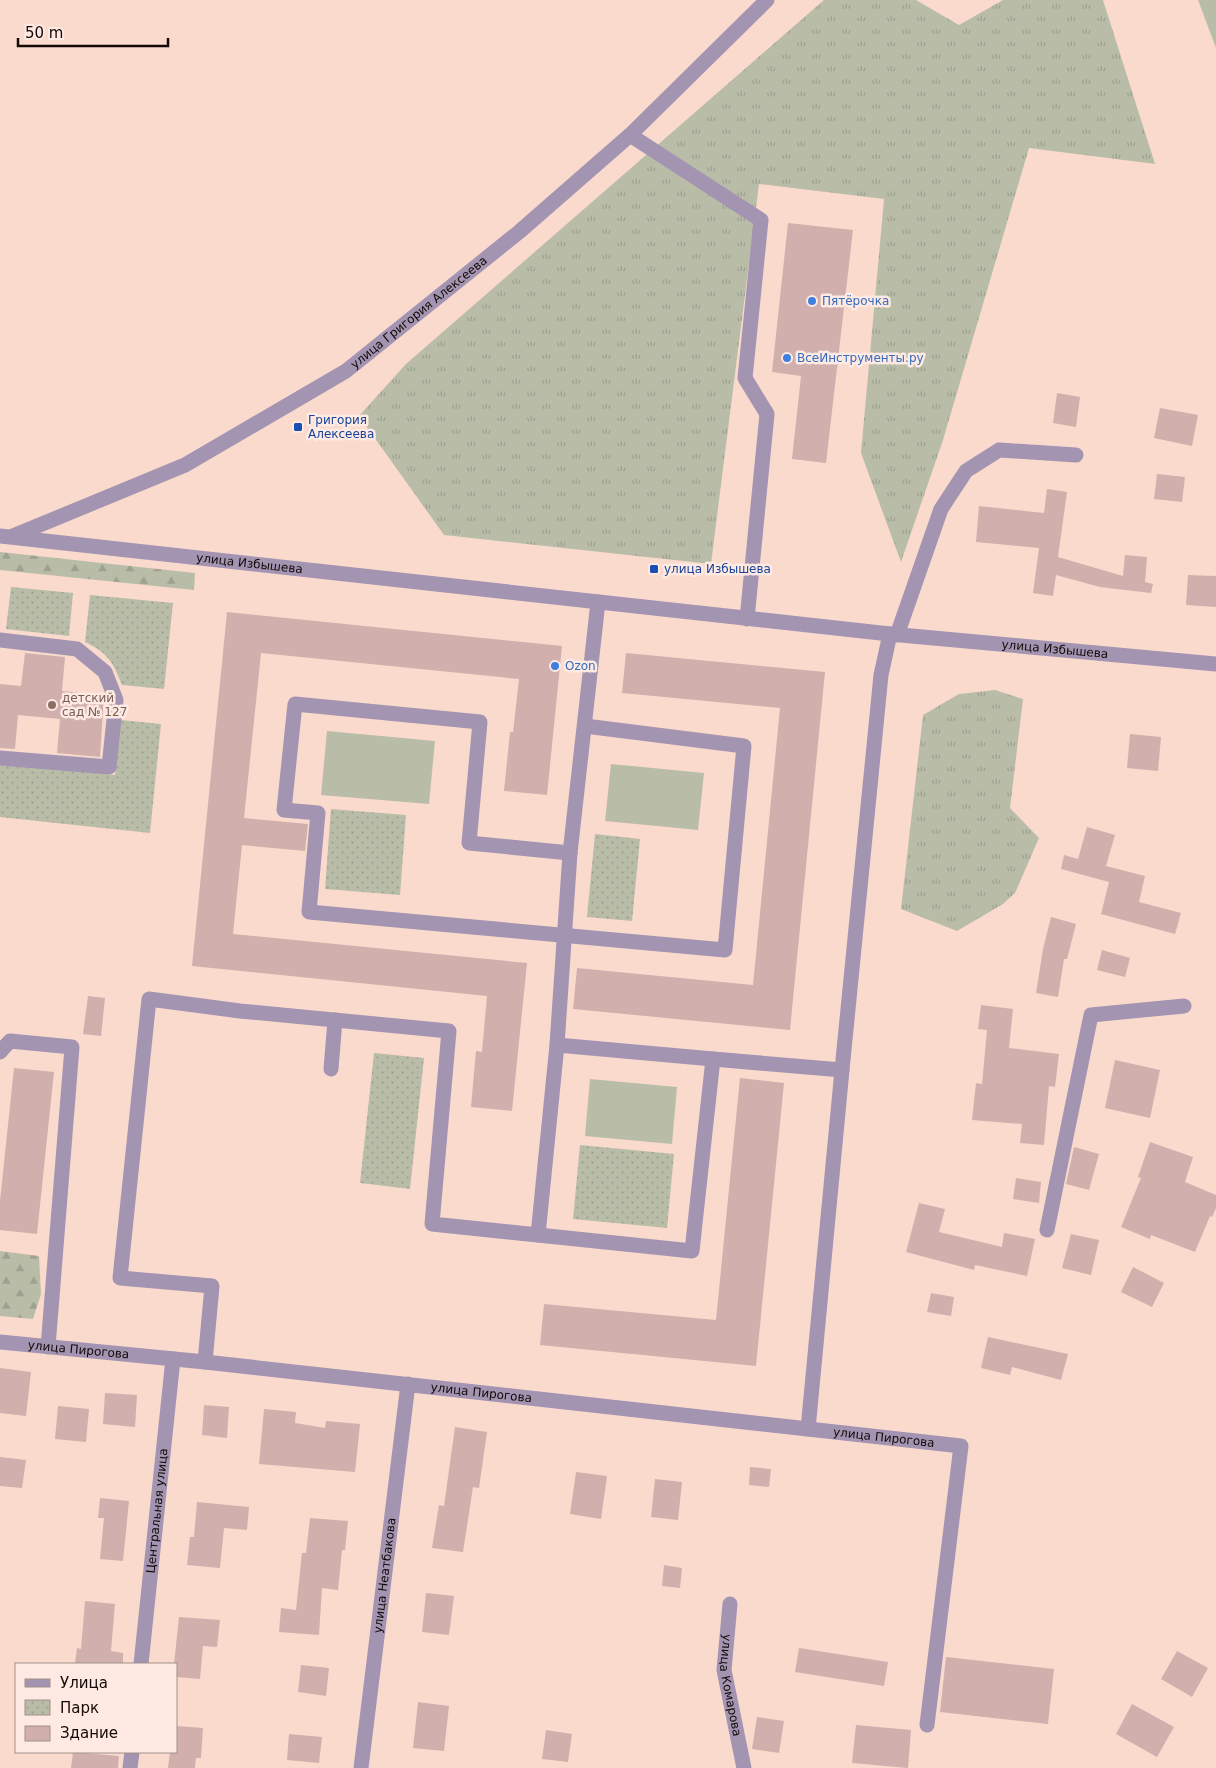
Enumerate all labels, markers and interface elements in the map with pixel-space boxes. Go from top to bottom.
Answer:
scale bar [18,15,168,47]
text: 50 m [25,24,63,42]
street label: улица Григория Алексеева [348,253,490,372]
place label: Пятёрочка [822,294,889,308]
marker: Пятёрочка [806,295,818,307]
place label: ВсеИнструменты.ру [797,351,924,365]
marker: ВсеИнструменты.ру [781,352,793,364]
place label: Григория Алексеева [308,413,374,441]
marker: Григория Алексеева [292,421,304,433]
street label: улица Избышева [196,551,303,576]
place label: улица Избышева [664,562,771,576]
marker: улица Избышева [648,563,660,575]
street label: улица Избышева [1001,637,1109,661]
place label: Ozon [565,659,596,673]
marker: Ozon [549,660,561,672]
place label: детский сад № 127 [62,691,127,719]
marker: детский сад № 127 [46,699,58,711]
street label: улица Пирогова [27,1338,130,1362]
street label: улица Пирогова [430,1380,533,1405]
street label: улица Пирогова [832,1425,935,1450]
street label: Центральная улица [144,1448,171,1574]
street label: улица Неатбакова [371,1517,399,1634]
street label: улица Комарова [717,1633,744,1738]
legend [15,1663,178,1753]
text: Улица [60,1674,108,1692]
text: Парк [60,1699,99,1717]
text: Здание [60,1724,118,1742]

